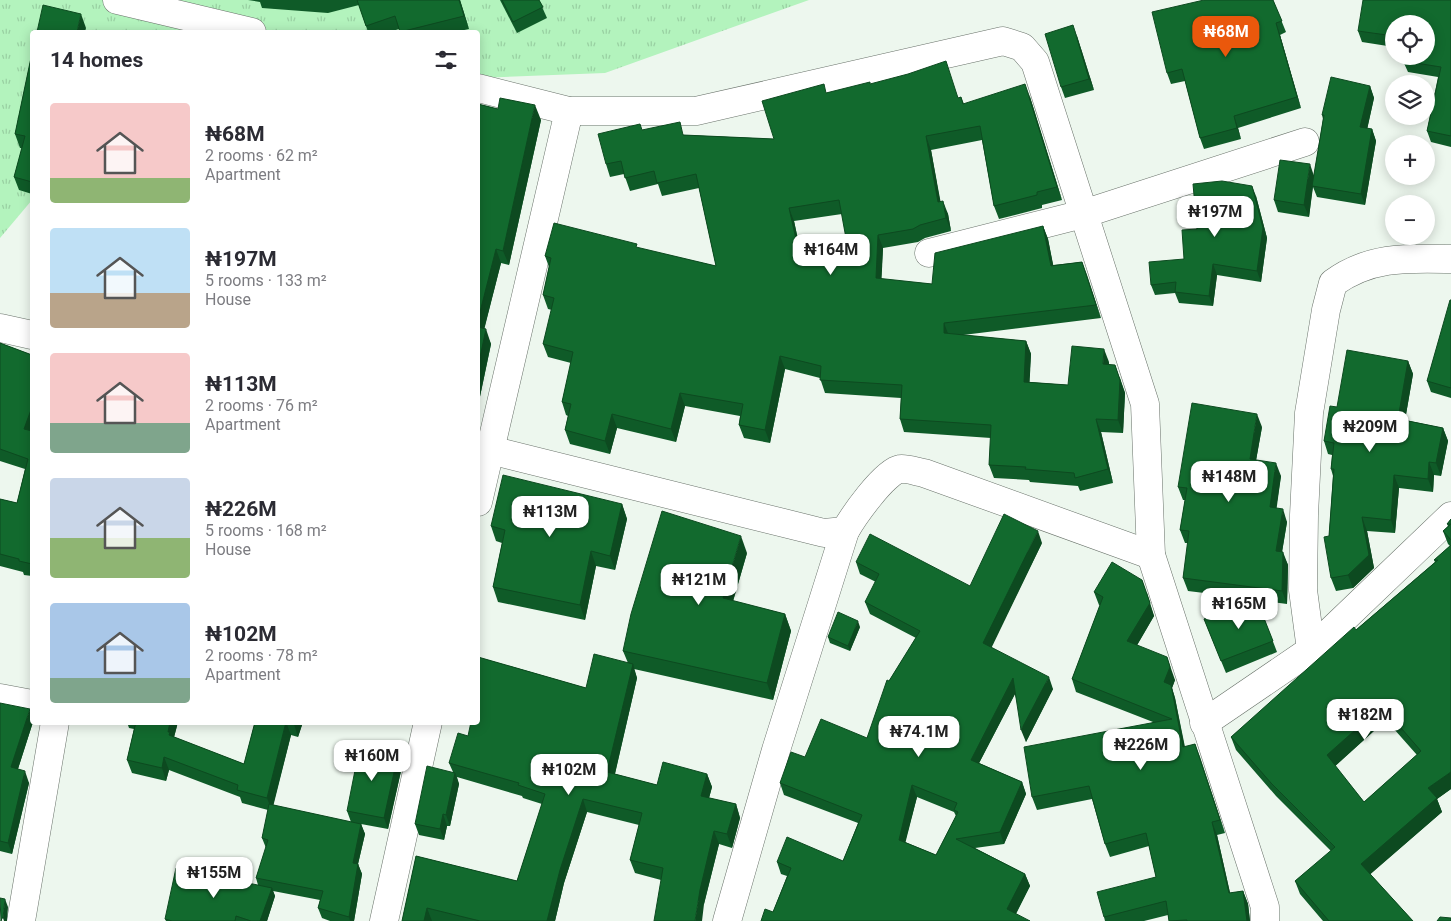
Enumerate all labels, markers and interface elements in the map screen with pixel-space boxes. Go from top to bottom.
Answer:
pin: ₦68M [1196,15,1256,58]
map controls [1385,15,1435,245]
button: locate [1385,15,1435,65]
text: ₦68M [1203,22,1249,41]
icon: filters [432,46,460,74]
text: 14 homes [50,48,143,72]
button: layers [1385,75,1435,125]
text: ₦68M [205,122,265,146]
icon: home [90,123,150,183]
button: + [1385,135,1435,185]
text: 2 rooms · 62 m² [205,146,318,165]
text: Apartment [205,165,281,184]
button: − [1385,195,1435,245]
pin: ₦197M [1180,196,1250,238]
text: ₦197M [1188,202,1242,221]
pin: ₦164M [796,234,866,276]
text: ₦164M [804,240,858,259]
text: ₦197M [205,247,277,271]
icon: home [90,248,150,308]
text: 5 rooms · 133 m² [205,271,327,290]
text: House [205,290,251,309]
text: ₦113M [205,372,277,396]
icon: home [90,373,150,433]
text: 2 rooms · 76 m² [205,396,318,415]
pin: ₦209M [1335,410,1405,453]
text: Apartment [205,415,281,434]
text: ₦209M [1343,417,1397,436]
pin: ₦148M [1194,460,1264,503]
text: ₦148M [1202,467,1256,486]
pin: ₦113M [515,496,585,538]
text: ₦226M [205,497,277,521]
icon: home [90,498,150,558]
text: ₦113M [523,502,577,521]
text: 5 rooms · 168 m² [205,521,327,540]
text: House [205,540,251,559]
pin: ₦121M [664,564,734,606]
text: ₦121M [672,570,726,589]
pin: ₦165M [1204,588,1274,630]
text: ₦165M [1212,594,1266,613]
text: ₦102M [205,622,277,646]
icon: home [90,623,150,683]
text: 2 rooms · 78 m² [205,646,318,665]
text: Apartment [205,665,281,684]
pin: ₦182M [1330,698,1400,741]
text: ₦182M [1338,705,1392,724]
pin: ₦74.1M [878,716,960,758]
text: ₦74.1M [889,722,949,741]
pin: ₦226M [1106,728,1176,771]
text: ₦226M [1114,735,1168,754]
pin: ₦160M [337,740,407,782]
text: ₦160M [345,746,399,765]
pin: ₦102M [534,754,604,796]
text: ₦102M [542,760,596,779]
pin: ₦155M [179,856,249,899]
text: ₦155M [187,863,241,882]

